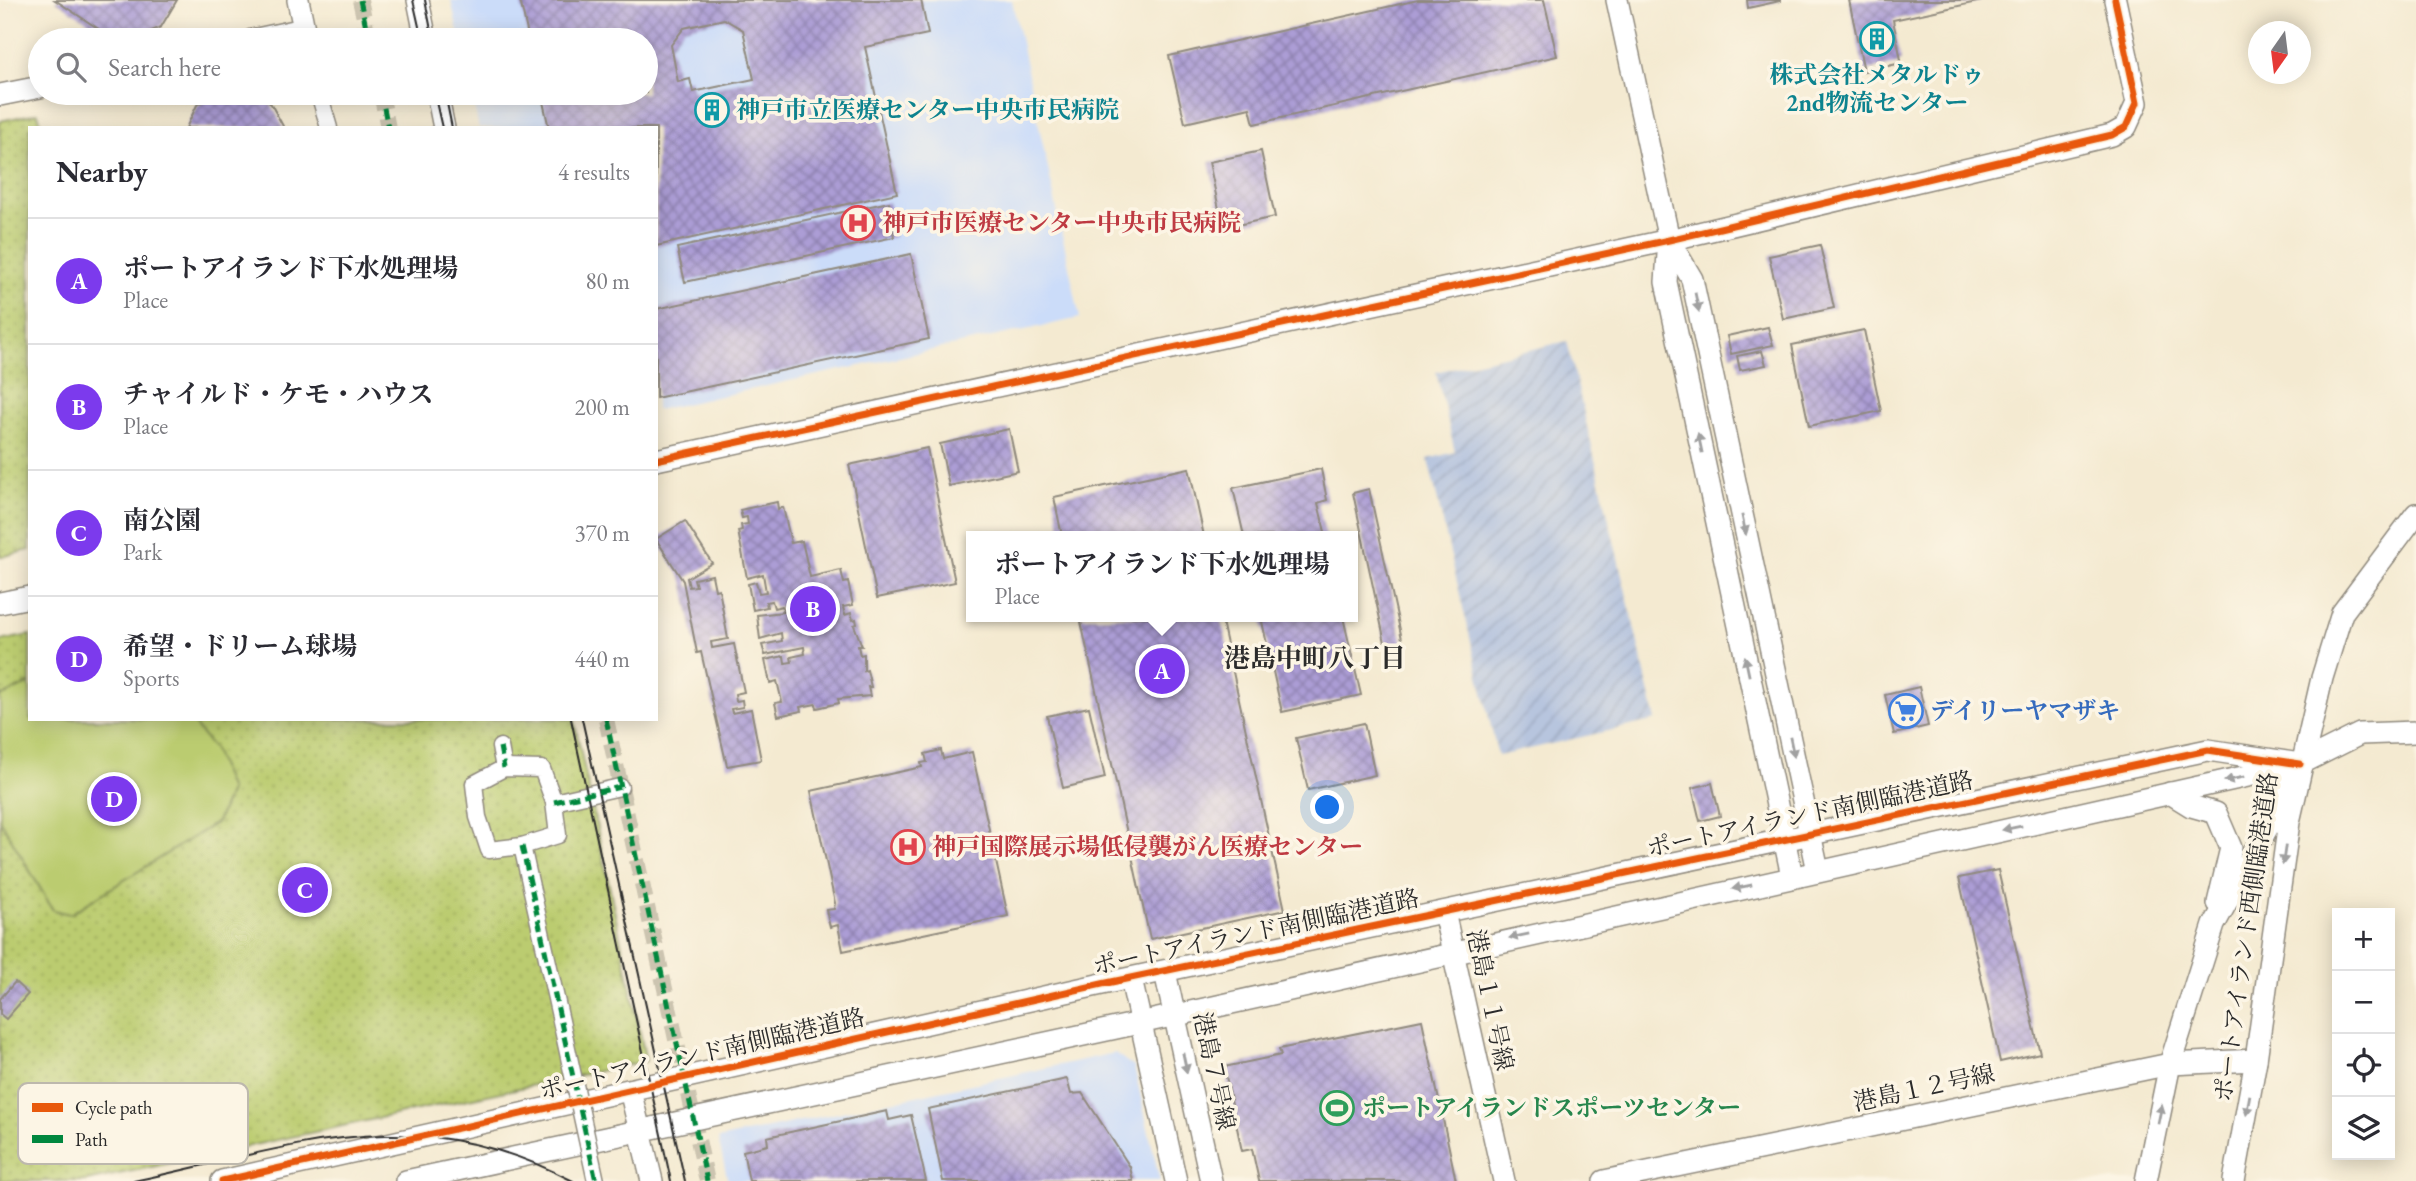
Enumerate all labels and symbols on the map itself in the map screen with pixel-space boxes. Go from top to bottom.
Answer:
building icon: 株式会社メタルドゥ 2nd物流センター [1858,20,1896,58]
north arrow [2248,21,2311,84]
place label: 株式会社メタルドゥ 2nd物流センター [1769,59,1985,118]
building icon: 神戸市立医療センター中央市民病院 [693,91,731,129]
place label: 神戸市立医療センター中央市民病院 [736,94,1119,125]
hospital icon: 神戸市医療センター中央市民病院 [839,204,877,242]
place label: 神戸市医療センター中央市民病院 [882,207,1241,238]
one-way arrow [1691,291,1702,313]
one-way arrow [1695,432,1706,454]
one-way arrow [1739,514,1750,536]
pin: B [790,583,836,635]
district label: 港島中町八丁目 [1224,641,1406,675]
pin: A [1139,645,1185,697]
one-way arrow [1742,655,1753,677]
supermarket icon: デイリーヤマザキ [1887,692,1925,730]
place label: デイリーヤマザキ [1930,695,2120,726]
one-way arrow [1786,736,1797,758]
street label: ポートアイランド南側臨港道路 [1644,764,1976,863]
street label: ポートアイランド西側臨港道路 [2207,770,2284,1104]
pin: D [91,773,137,825]
one-way arrow [2223,774,2245,785]
your location [1310,790,1344,824]
one-way arrow [2001,822,2023,833]
hospital icon: 神戸国際展示場低侵襲がん医療センター [889,828,927,866]
place label: 神戸国際展示場低侵襲がん医療センター [932,831,1363,862]
one-way arrow [2278,845,2289,867]
pin: C [282,864,328,916]
street label: ポートアイランド南側臨港道路 [1090,882,1422,981]
one-way arrow [1730,882,1752,893]
street label: 港島１１号線 [1460,926,1521,1074]
one-way arrow [1508,931,1530,942]
street label: ポートアイランド南側臨港道路 [536,1001,868,1106]
street label: 港島７号線 [1187,1009,1242,1133]
one-way arrow [1179,1052,1190,1074]
street label: 港島１２号線 [1850,1057,1998,1118]
legend [18,1083,248,1164]
sports icon: ポートアイランドスポーツセンター [1318,1089,1356,1127]
place label: ポートアイランドスポーツセンター [1362,1092,1741,1123]
one-way arrow [2242,1094,2253,1116]
text: Cycle path [75,1095,153,1120]
one-way arrow [2155,1103,2166,1125]
text: Path [75,1127,108,1152]

